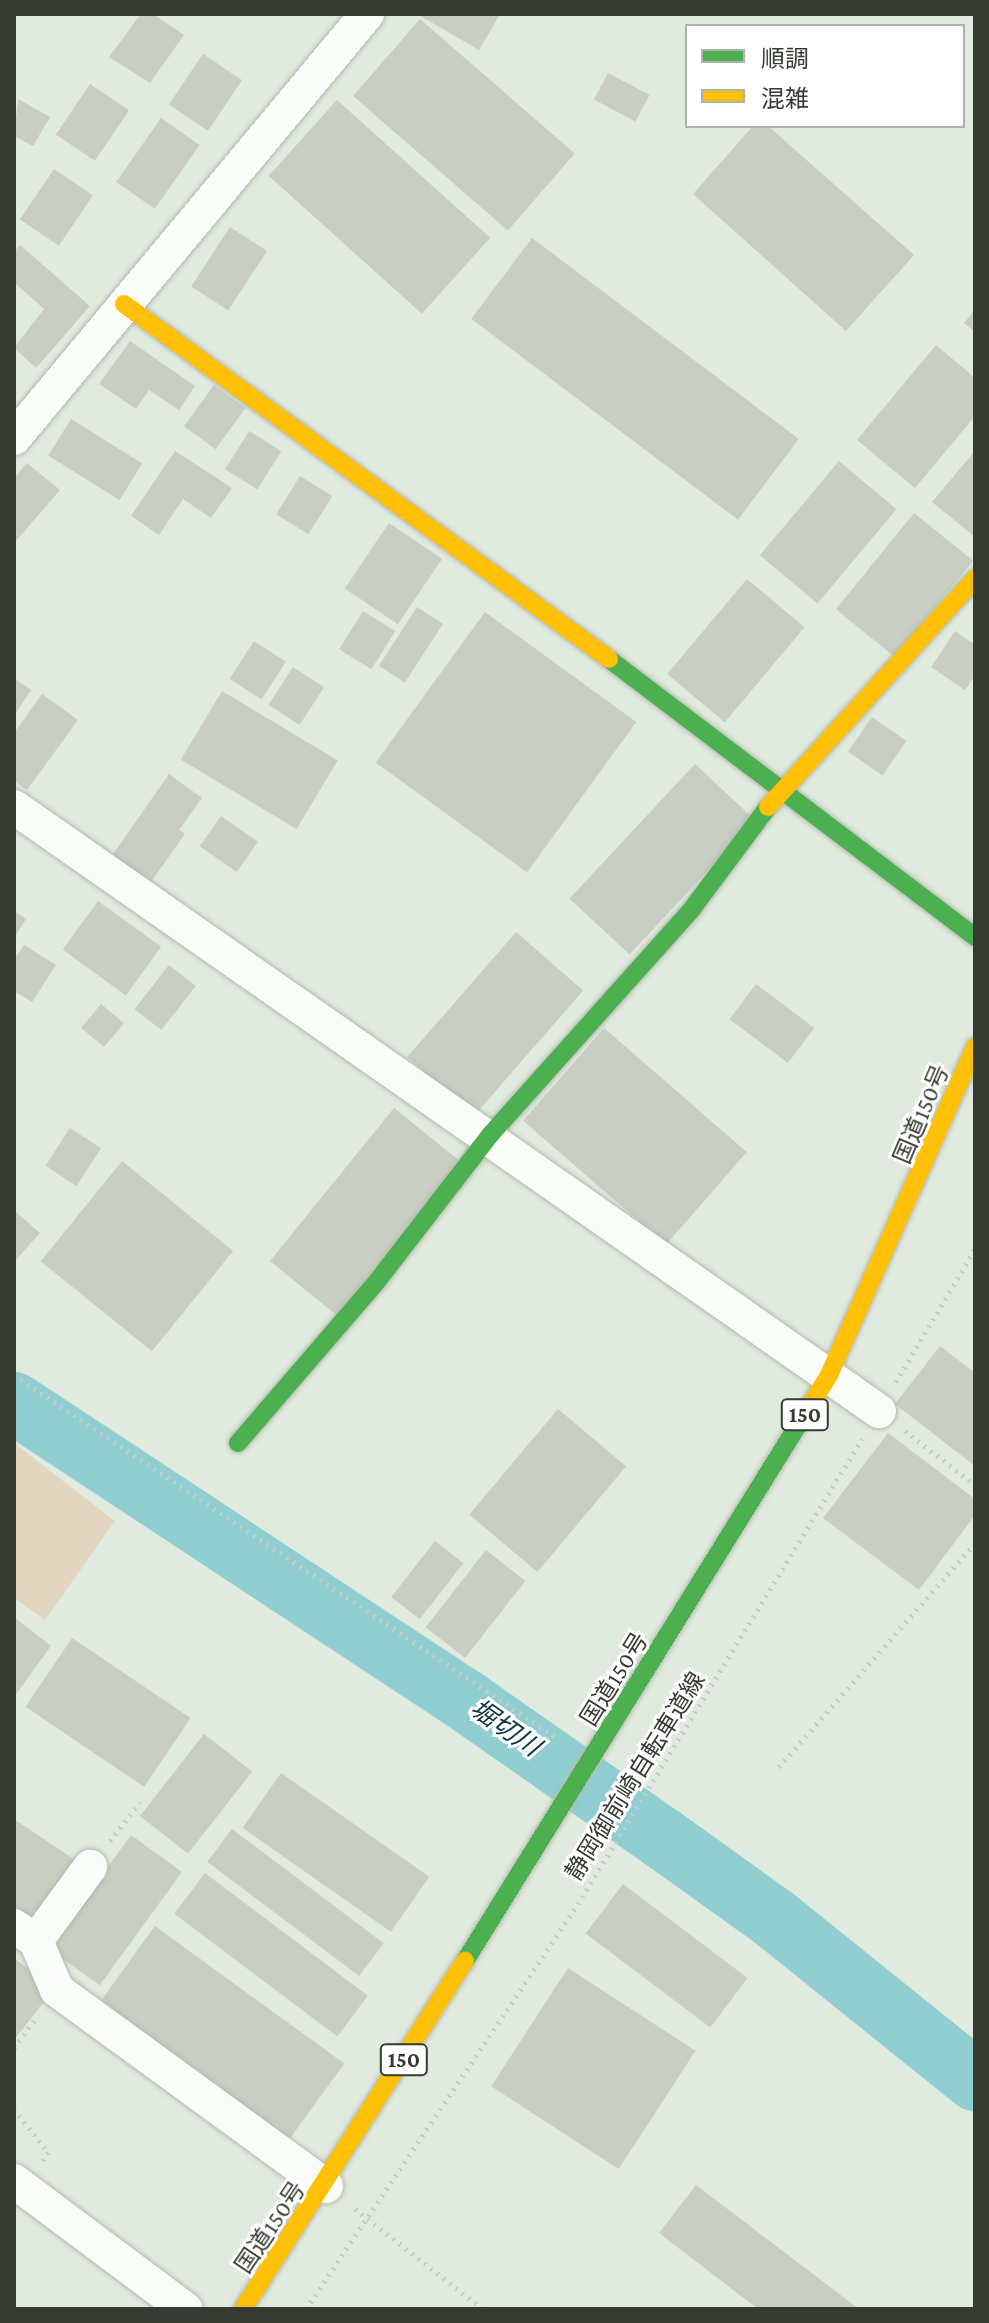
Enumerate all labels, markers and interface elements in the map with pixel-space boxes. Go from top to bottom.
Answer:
legend [685,24,965,128]
text: 順調 [761,45,809,72]
text: 混雑 [761,85,809,112]
street label: 国道150号 [887,1060,955,1168]
road number: 150 [779,1397,831,1433]
street label: 国道150号 [574,1627,654,1731]
street label: 静岡御前崎自転車道線 [559,1667,711,1885]
water label: 堀切川 [464,1693,546,1763]
road number: 150 [378,2042,430,2078]
street label: 国道150号 [229,2175,311,2279]

